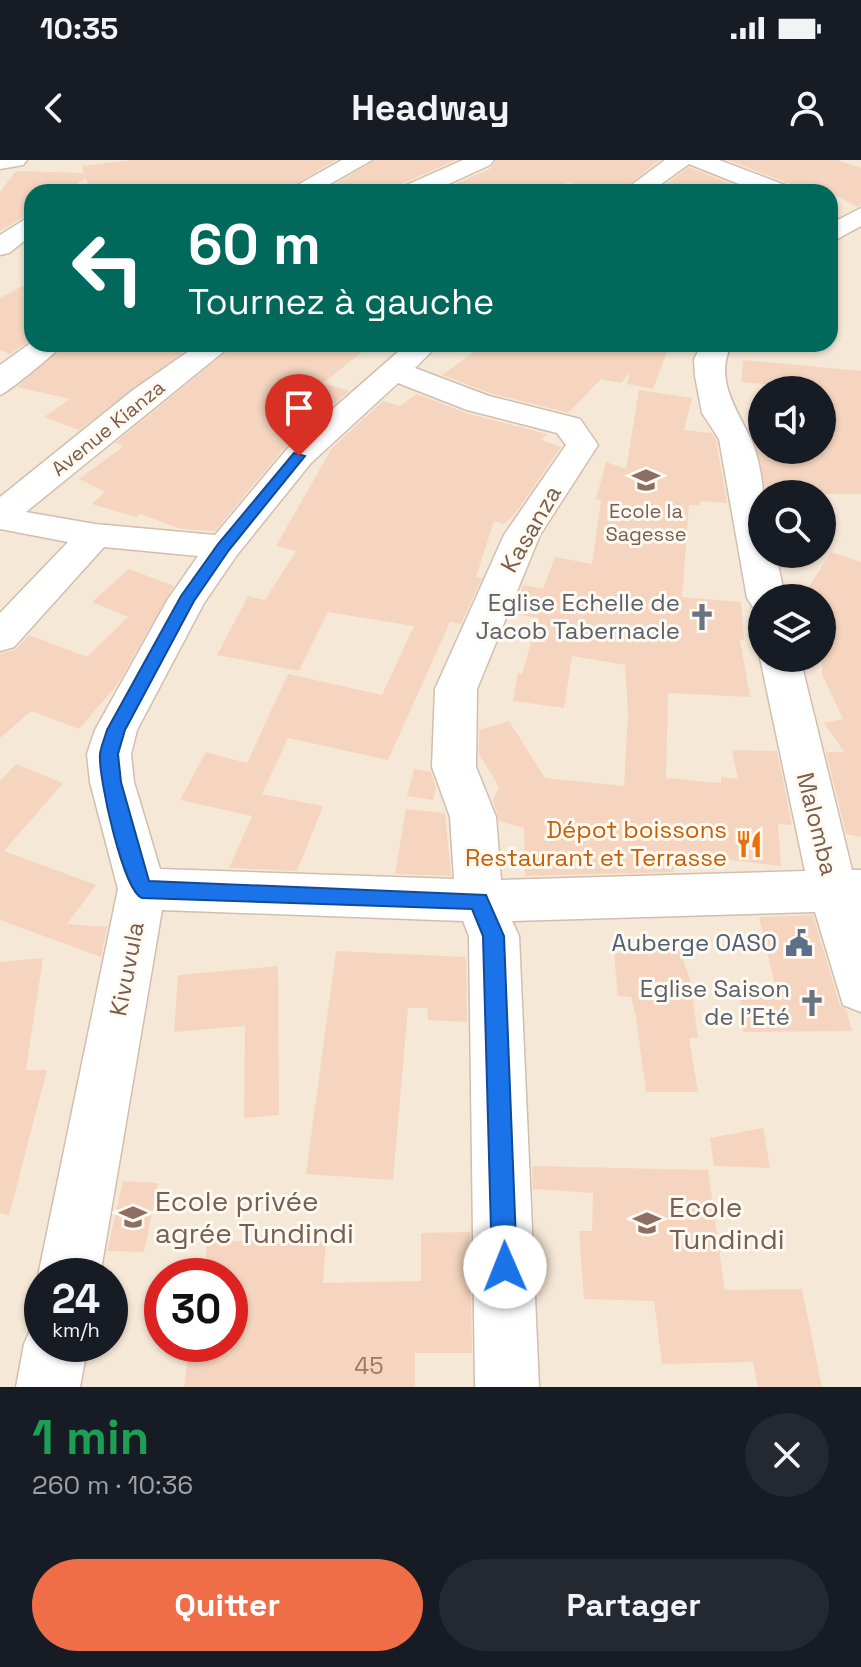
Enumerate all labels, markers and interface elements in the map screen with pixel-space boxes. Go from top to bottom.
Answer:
text: 10:35 [40,9,118,48]
text: Headway [351,85,510,131]
icon: back [32,86,76,130]
icon: person [785,86,829,130]
text: 60 m [188,209,321,280]
icon: left [56,216,160,320]
text: Tournez à gauche [188,279,494,325]
street label: Avenue Kianza [46,374,170,482]
pin [265,374,333,456]
map controls [748,376,836,672]
button: sound [748,376,836,464]
icon: arrive [277,386,321,430]
school or university icon: Ecole la Sagesse [631,465,661,495]
street label: Kasanza [493,479,568,578]
button: search [748,480,836,568]
place label: Ecole la Sagesse [605,498,687,547]
button: layers [748,584,836,672]
place label: Eglise Echelle de Jacob Tabernacle [476,587,680,646]
church icon: Eglise Echelle de Jacob Tabernacle [687,602,717,632]
street label: Malomba [790,769,845,879]
place label: Dépot boissons Restaurant et Terrasse [465,814,727,873]
restaurant icon: Dépot boissons Restaurant et Terrasse [734,829,764,859]
street label: Kivuvula [102,919,151,1019]
place label: Auberge OASO [611,927,777,958]
public building icon: Auberge OASO [784,928,814,958]
place label: Eglise Saison de l'Eté [640,973,790,1032]
church icon: Eglise Saison de l'Eté [797,988,827,1018]
place label: Ecole privée agrée Tundindi [155,1183,354,1251]
place label: Ecole Tundindi [669,1189,785,1257]
school or university icon: Ecole privée agrée Tundindi [118,1202,148,1232]
school or university icon: Ecole Tundindi [632,1208,662,1238]
position arrow [463,1225,547,1309]
speed limit sign: 30 [144,1258,248,1362]
text: 24 [52,1274,100,1325]
text: km/h [52,1317,100,1343]
house number: 45 [354,1350,384,1381]
text: 1 min [32,1407,149,1468]
button: close [745,1413,829,1497]
text: 260 m · 10:36 [32,1468,193,1502]
button: Quitter [32,1559,423,1651]
button: Partager [439,1559,829,1651]

